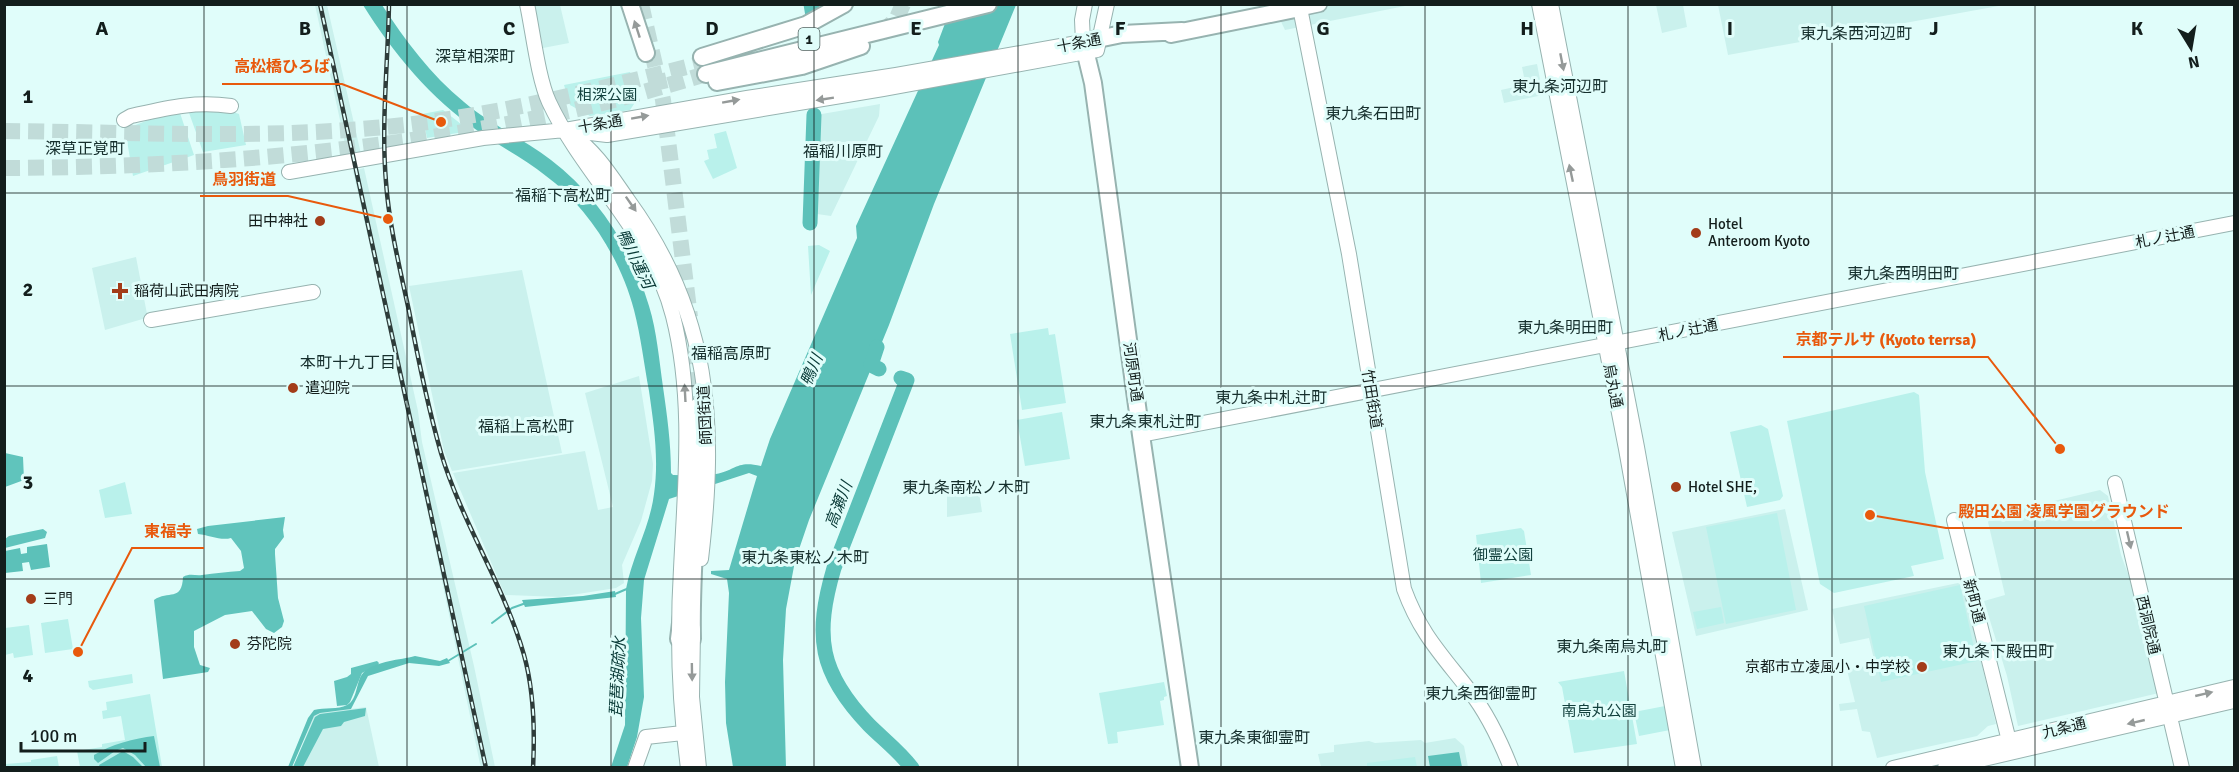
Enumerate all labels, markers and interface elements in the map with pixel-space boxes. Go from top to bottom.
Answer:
text: A [96,16,109,41]
text: B [299,16,311,41]
text: C [503,16,515,41]
text: D [705,16,719,41]
text: E [910,16,922,41]
text: F [1115,16,1126,41]
text: G [1316,16,1330,41]
text: H [1520,16,1534,41]
text: I [1727,16,1733,41]
text: J [1929,16,1939,41]
text: K [2131,16,2144,41]
north arrow [2161,18,2221,78]
one-way arrow [632,20,641,38]
district label: 東九条西河辺町 [1800,24,1912,44]
road number: 1 [798,28,820,50]
street label: 十条通 [1055,30,1103,56]
district label: 深草相深町 [435,47,515,67]
callout: 高松橋ひろば [222,50,342,84]
text: N [2186,51,2201,73]
one-way arrow [1558,53,1567,72]
text: 高松橋ひろば [234,57,330,77]
district label: 東九条河辺町 [1512,77,1608,97]
text: 1 [23,84,34,109]
park label: 相深公園 [577,86,637,104]
one-way arrow [816,94,835,103]
one-way arrow [722,96,741,105]
district label: 東九条石田町 [1325,104,1421,124]
street label: 十条通 [576,111,624,137]
one-way arrow [631,112,650,121]
district label: 深草正覚町 [45,139,125,159]
district label: 福稲川原町 [803,142,883,162]
callout: 鳥羽街道 [200,162,288,196]
one-way arrow [1566,164,1576,183]
text: 鳥羽街道 [212,170,276,190]
district label: 福稲下高松町 [515,186,611,206]
one-way arrow [625,196,637,212]
place label: 田中神社 [248,212,308,230]
marker: 田中神社 [313,214,327,228]
place label: Hotel Anteroom Kyoto [1708,215,1810,250]
street label: 札ノ辻通 [2134,222,2196,252]
water label: 鴨川運河 [612,226,659,295]
marker: Hotel Anteroom Kyoto [1689,226,1703,240]
district label: 東九条西明田町 [1847,264,1959,284]
text: 2 [23,277,33,302]
marker: 稲荷山武田病院 [111,282,129,300]
place label: 稲荷山武田病院 [134,282,239,300]
street label: 札ノ辻通 [1657,315,1719,345]
district label: 東九条明田町 [1517,318,1613,338]
callout: 京都テルサ (Kyoto terrsa) [1783,323,1988,357]
text: 京都テルサ (Kyoto terrsa) [1796,330,1976,350]
street label: 河原町通 [1120,341,1146,403]
district label: 福稲高原町 [691,344,771,364]
water label: 鴨川 [797,350,828,389]
district label: 本町十九丁目 [300,353,396,373]
street label: 烏丸通 [1600,362,1626,410]
street label: 竹田街道 [1358,368,1386,430]
place label: 遣迎院 [305,379,350,397]
marker: 遣迎院 [286,381,300,395]
one-way arrow [681,383,690,402]
street label: 師団街道 [694,385,716,445]
district label: 東九条中札辻町 [1215,388,1327,408]
district label: 東九条東札辻町 [1089,412,1201,432]
district label: 福稲上高松町 [478,417,574,437]
text: 3 [23,470,33,495]
water label: 高瀬川 [821,477,858,531]
district label: 東九条南松ノ木町 [902,478,1030,498]
place label: Hotel SHE, [1688,478,1757,496]
marker: Hotel SHE, [1669,480,1683,494]
callout: 殿田公園 凌風学園グラウンド [1946,494,2182,528]
text: 殿田公園 凌風学園グラウンド [1958,502,2170,522]
callout: 東福寺 [132,514,204,548]
text: 東福寺 [144,522,192,542]
one-way arrow [2125,531,2135,549]
park label: 御霊公園 [1473,546,1533,564]
district label: 東九条東松ノ木町 [741,548,869,568]
street label: 新町通 [1959,577,1989,625]
place label: 三門 [43,590,73,608]
marker: 三門 [24,592,38,606]
street label: 西洞院通 [2132,594,2164,656]
place label: 芬陀院 [247,635,292,653]
water label: 琵琶湖疏水 [606,635,630,717]
marker: 芬陀院 [228,637,242,651]
district label: 東九条南烏丸町 [1556,637,1668,657]
district label: 東九条下殿田町 [1942,642,2054,662]
place label: 京都市立凌風小・中学校 [1745,658,1910,676]
marker: 京都市立凌風小・中学校 [1915,660,1929,674]
one-way arrow [687,662,696,681]
text: 4 [23,663,34,688]
district label: 東九条西御霊町 [1425,684,1537,704]
one-way arrow [2194,688,2213,698]
park label: 南烏丸公園 [1561,702,1637,720]
street label: 九条通 [2040,714,2088,742]
scale bar [21,715,146,753]
one-way arrow [2127,717,2146,727]
text: 100 m [30,725,77,747]
district label: 東九条東御霊町 [1198,728,1310,748]

